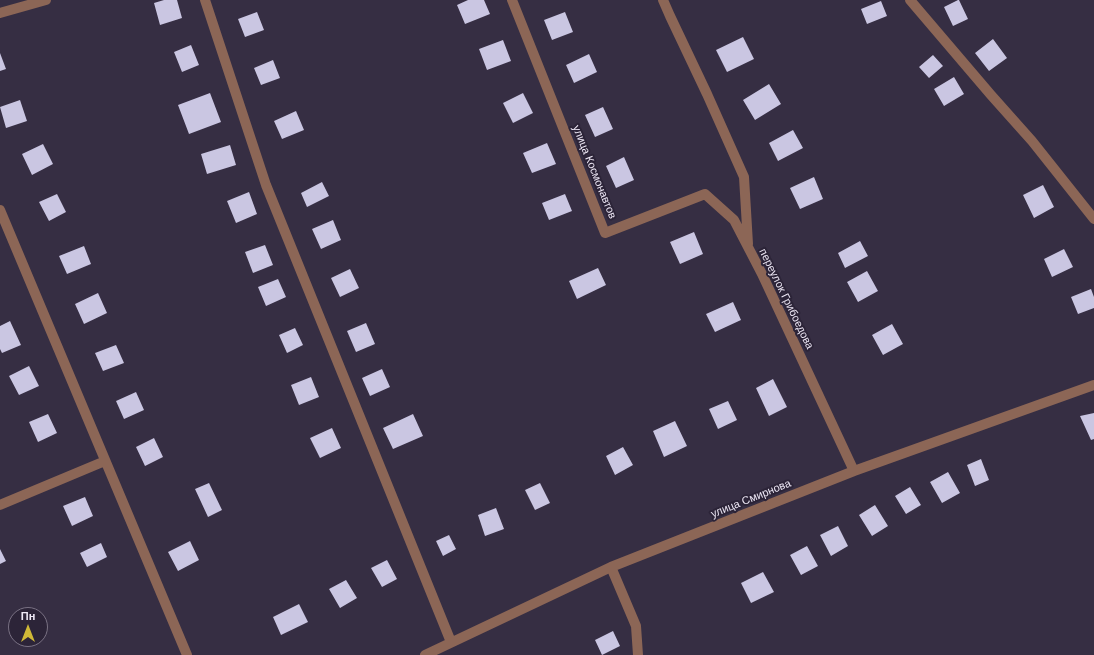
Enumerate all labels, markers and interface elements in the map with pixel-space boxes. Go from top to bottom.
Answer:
street label: улица Космонавтов [569,123,619,221]
street label: переулок Грибоедова [756,247,816,351]
street label: улица Смирнова [709,477,793,521]
north arrow [8,607,48,647]
text: Пн [21,610,35,622]

